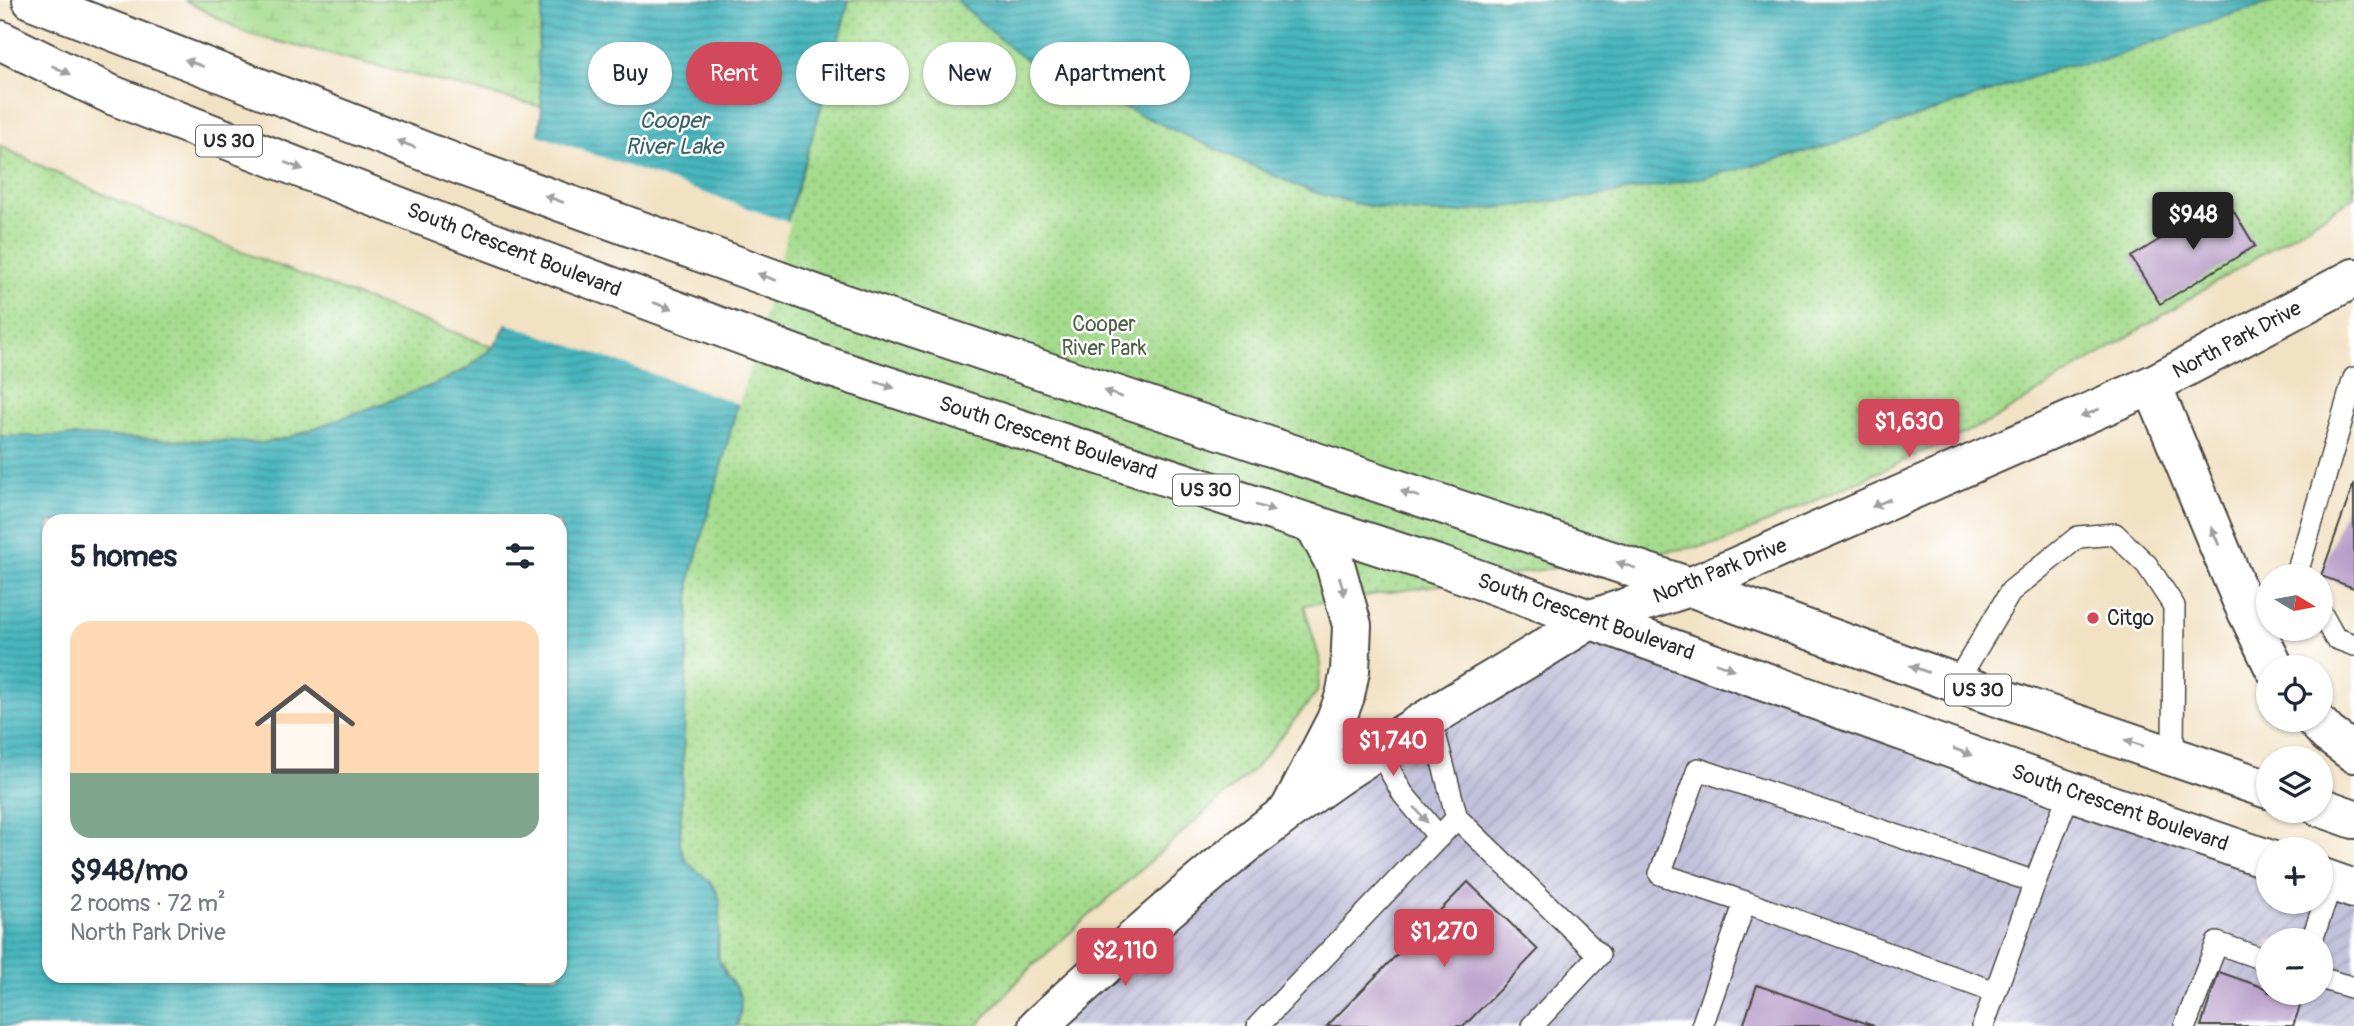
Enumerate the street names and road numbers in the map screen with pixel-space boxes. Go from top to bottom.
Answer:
road number: US 30 [196,125,262,156]
street label: South Crescent Boulevard [403,197,625,303]
street label: North Park Drive [2168,294,2307,385]
street label: South Crescent Boulevard [936,390,1160,486]
road number: US 30 [1173,475,1239,505]
street label: North Park Drive [1649,532,1791,610]
street label: South Crescent Boulevard [1474,567,1698,667]
road number: US 30 [1945,674,2011,706]
street label: South Crescent Boulevard [2008,758,2232,858]

